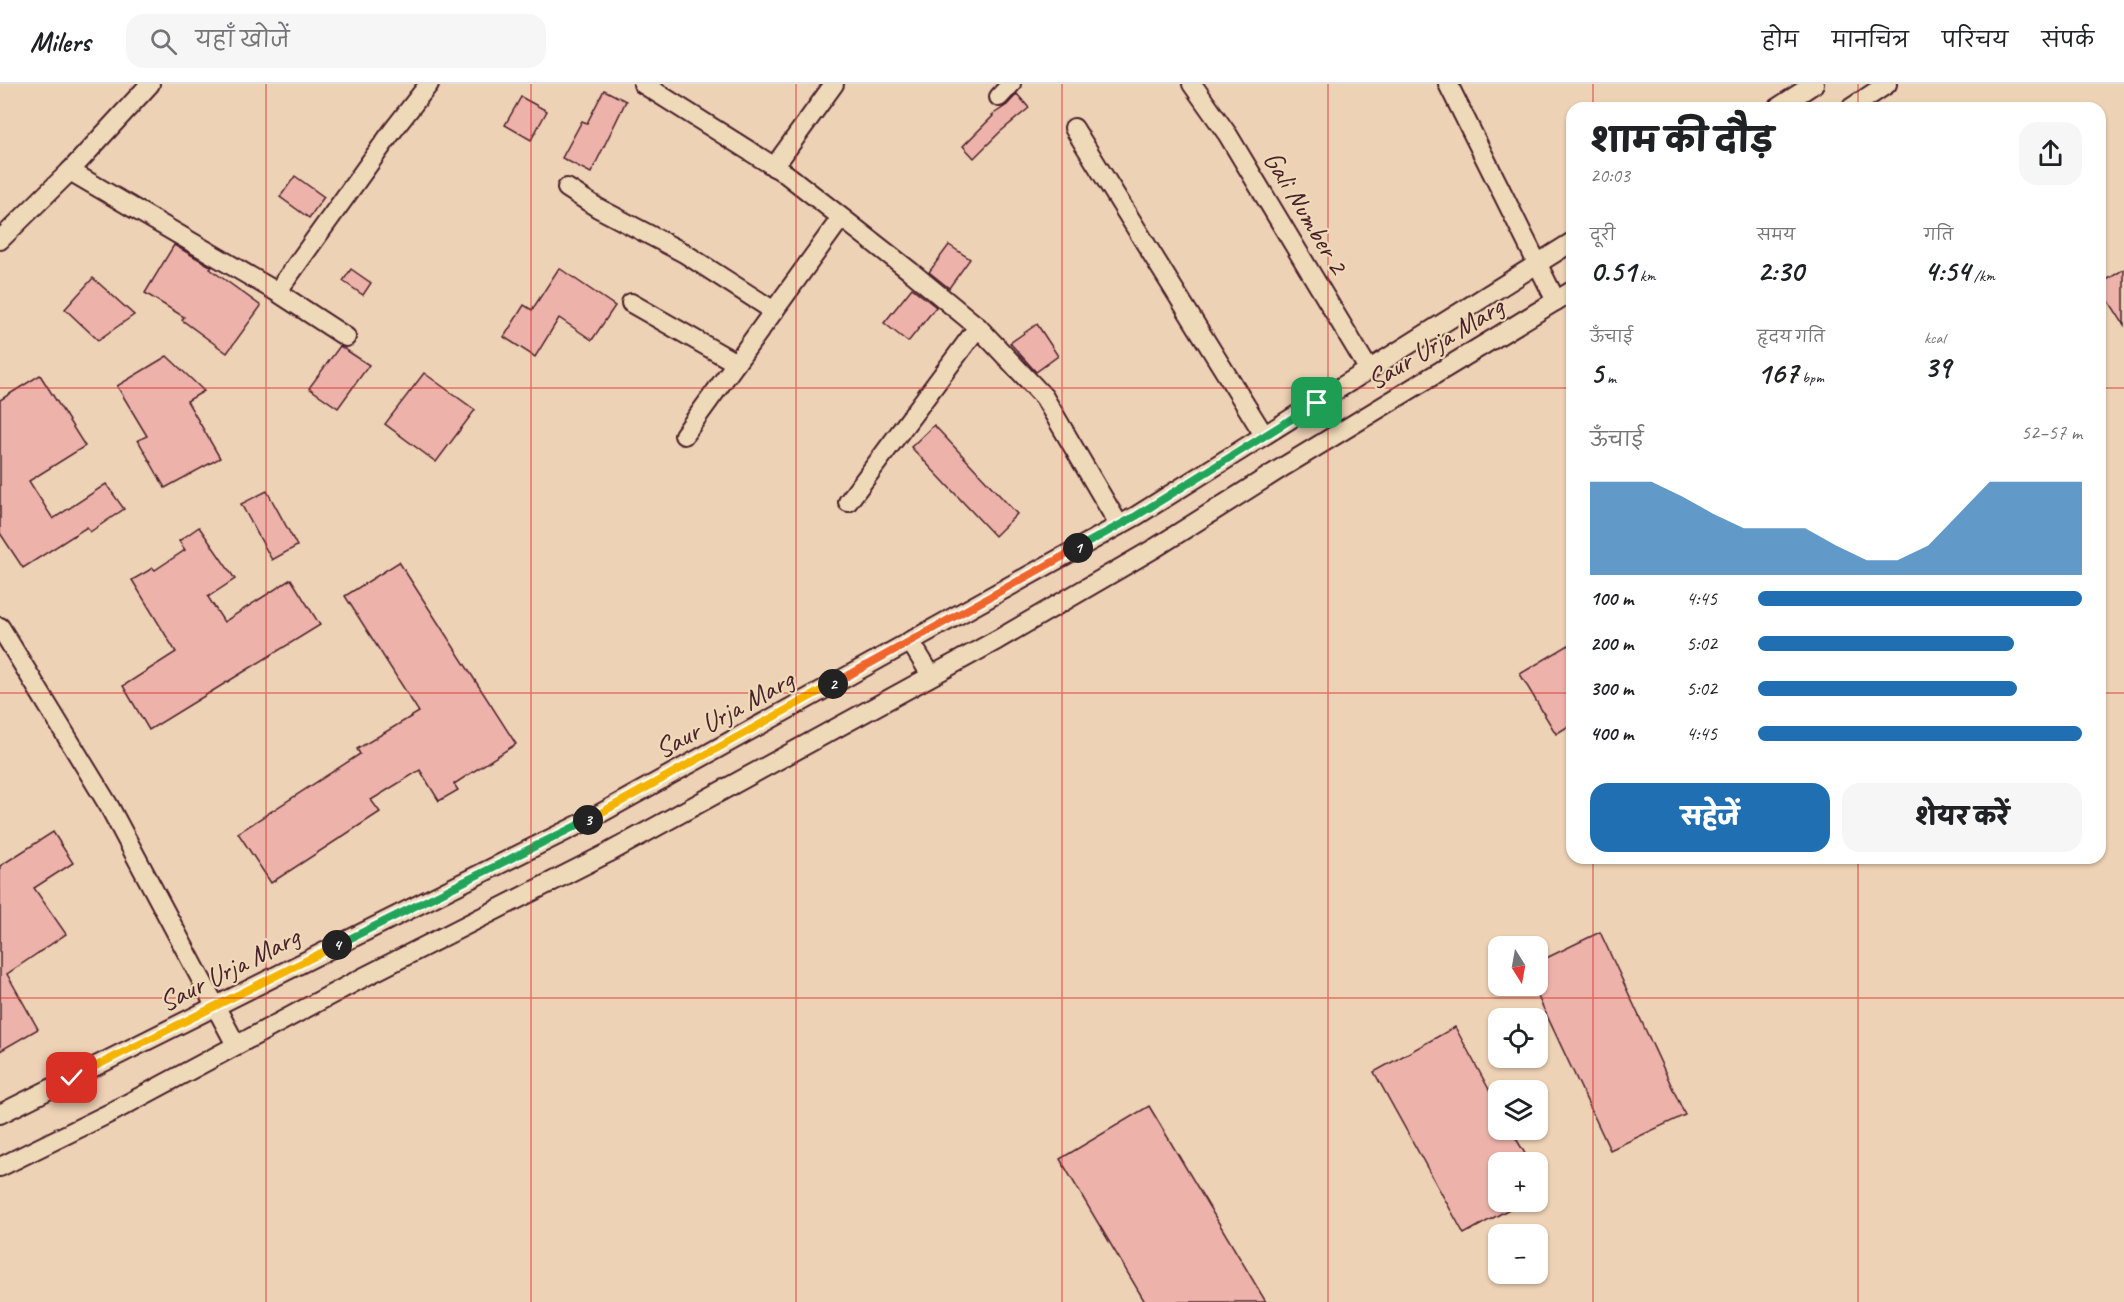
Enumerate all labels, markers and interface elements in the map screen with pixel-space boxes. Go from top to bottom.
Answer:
search box [126,14,546,68]
text: Milers [30,24,90,59]
icon: search [147,25,180,58]
text: यहाँ खोजें [195,26,290,54]
text: होम [1762,27,1799,53]
text: मानचित्र [1832,27,1909,53]
text: परिचय [1942,27,2008,53]
text: संपर्क [2041,27,2094,53]
text: शाम की दौड़ [1590,119,1774,161]
button: share [2019,122,2082,185]
street label: Gali Number 2 [1256,144,1357,282]
text: 20:03 [1590,163,1630,188]
text: दूरी [1590,225,1615,245]
text: समय [1757,225,1795,245]
text: गति [1924,225,1953,245]
text: 0.51 [1590,252,1636,290]
text: 2:30 [1757,252,1803,290]
text: 4:54 [1924,252,1970,290]
text: km [1636,266,1655,286]
text: /km [1970,266,1995,286]
street label: Saur Urja Marg [1361,288,1511,397]
text: ऊँचाई [1590,327,1633,347]
text: हृदय गति [1757,327,1825,347]
text: kcal [1924,328,1945,348]
text: 39 [1924,348,1951,386]
text: 5 [1590,354,1603,392]
text: 167 [1757,354,1798,392]
text: m [1603,368,1616,388]
text: bpm [1798,368,1824,388]
pin [1291,377,1342,428]
icon: arrive [1300,386,1333,419]
text: 52–57 m [2021,420,2082,445]
text: ऊँचाई [1590,427,1644,452]
pin: 1 [1063,533,1093,563]
text: 1 [1074,538,1082,558]
text: 100 m [1590,586,1633,611]
text: 4:45 [1686,586,1717,611]
text: 200 m [1590,631,1633,656]
text: 5:02 [1686,631,1717,656]
street label: Saur Urja Marg [649,661,801,766]
pin: 2 [818,669,848,699]
text: 2 [829,674,837,694]
text: 300 m [1590,676,1633,701]
text: 5:02 [1686,676,1717,701]
text: 400 m [1590,721,1633,746]
text: 4:45 [1686,721,1717,746]
button: सहेजें [1590,783,1830,852]
button: शेयर करें [1842,783,2082,852]
pin: 3 [573,805,603,835]
text: 3 [584,810,592,830]
street label: Saur Urja Marg [153,918,307,1019]
pin: 4 [322,930,352,960]
text: 4 [333,935,341,955]
north arrow [1488,936,1548,996]
map controls [1488,936,1548,1284]
button: locate [1488,1008,1548,1068]
pin [46,1052,97,1103]
icon: check [55,1061,88,1094]
button: layers [1488,1080,1548,1140]
button: + [1488,1152,1548,1212]
button: − [1488,1224,1548,1284]

